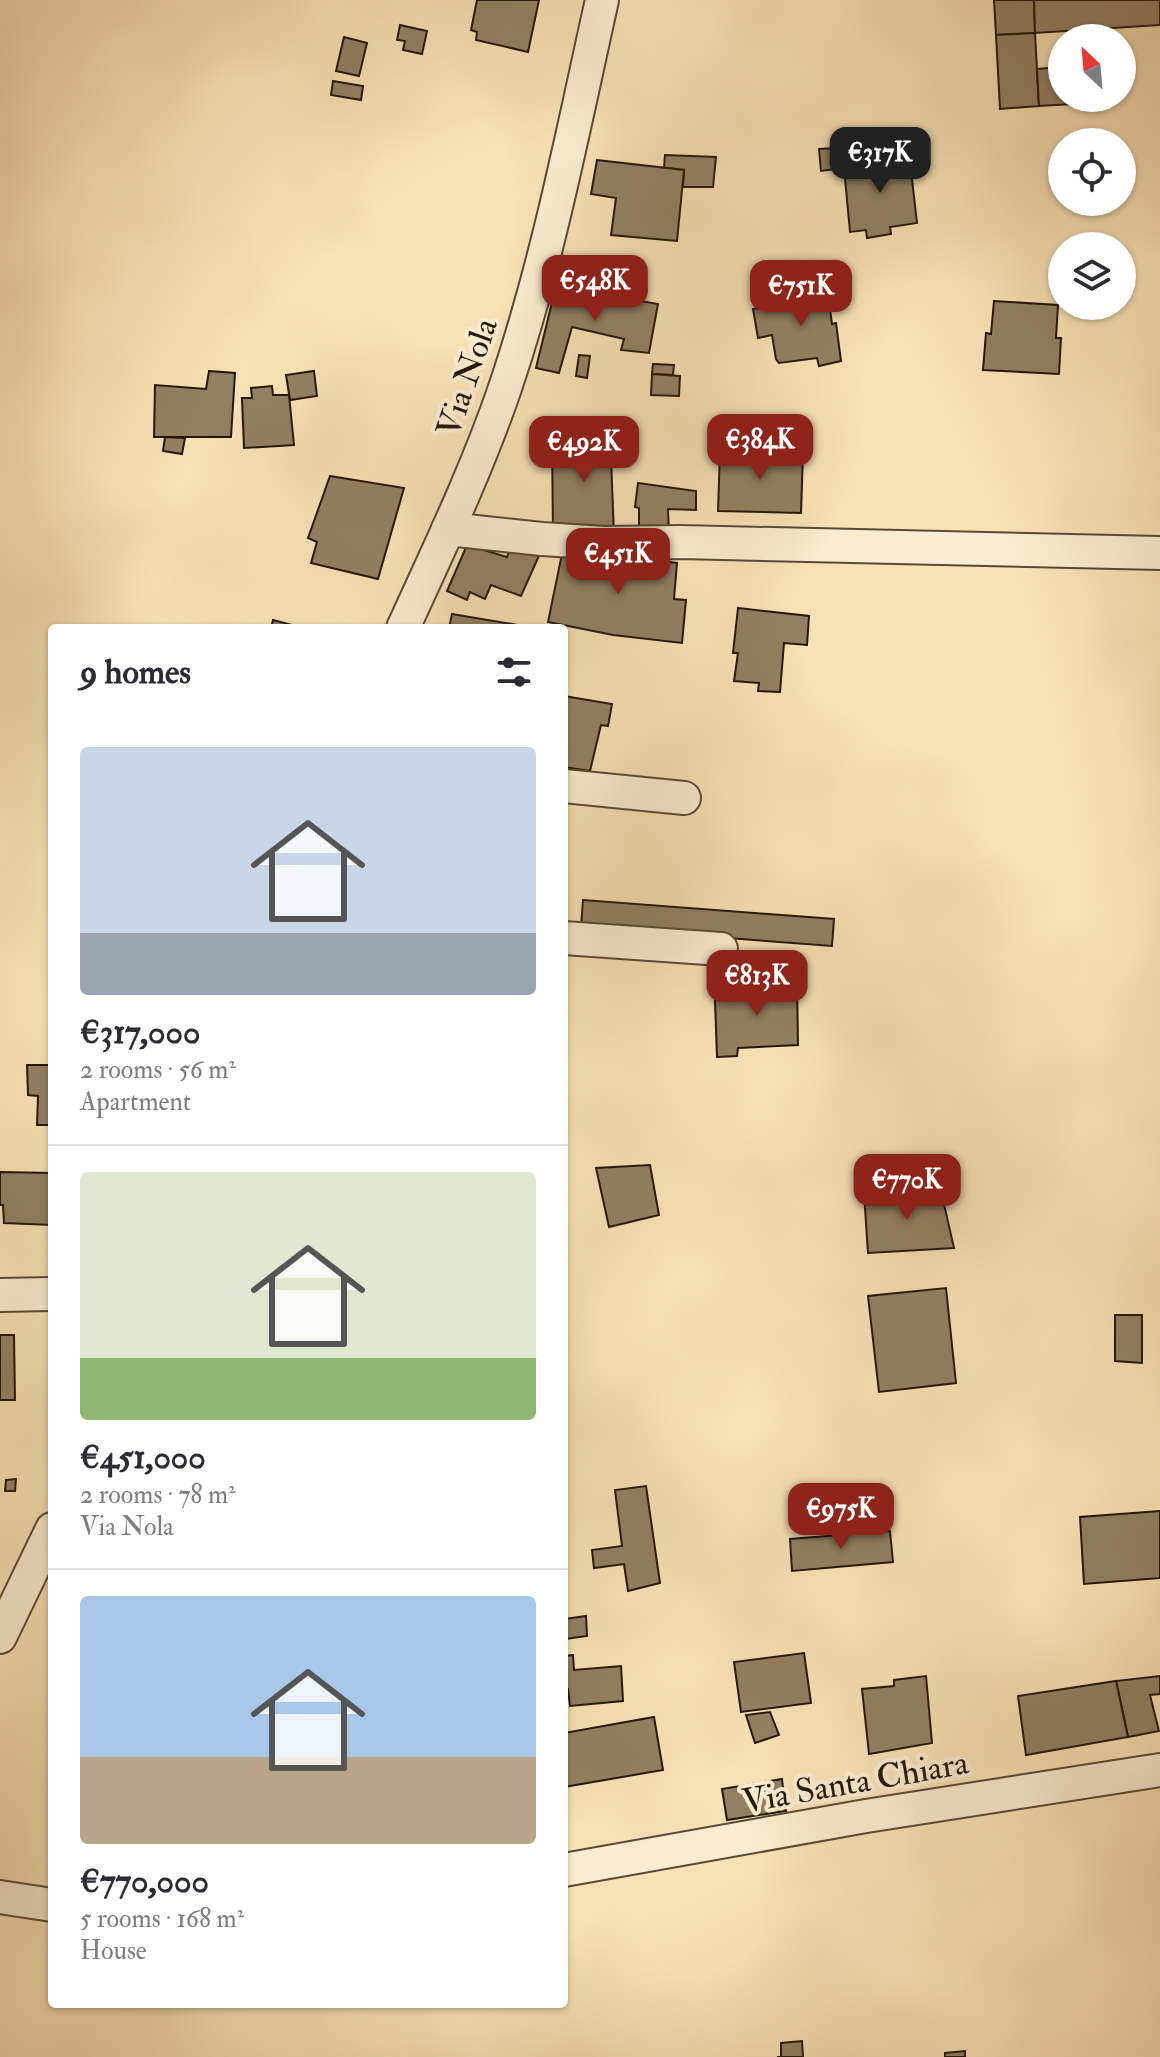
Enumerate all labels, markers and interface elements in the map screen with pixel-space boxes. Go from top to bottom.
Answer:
north arrow [1048,24,1136,112]
map controls [1048,24,1136,320]
pin: €317K [824,127,936,195]
button: locate [1048,128,1136,216]
text: €317K [848,137,912,169]
button: layers [1048,232,1136,320]
pin: €548K [539,255,651,323]
pin: €751K [745,260,857,328]
text: €548K [560,265,630,297]
text: €751K [768,270,834,302]
street label: Via Nola [427,312,508,442]
pin: €384K [704,414,816,482]
pin: €492K [528,416,640,484]
text: €384K [725,424,795,456]
text: €492K [547,426,621,458]
pin: €451K [562,528,674,596]
text: €451K [584,538,652,570]
icon: filters [492,650,536,694]
text: 9 homes [80,651,191,694]
icon: home [236,799,380,943]
pin: €813K [701,950,813,1018]
text: €813K [725,960,789,992]
text: €317,000 [80,1011,200,1054]
text: 2 rooms · 56 m² [80,1054,236,1086]
text: Apartment [80,1086,191,1118]
pin: €770K [851,1154,963,1222]
text: €770K [872,1164,942,1196]
icon: home [236,1224,380,1368]
text: €451,000 [80,1436,206,1479]
text: 2 rooms · 78 m² [80,1479,236,1511]
pin: €975K [785,1483,897,1551]
text: €975K [806,1493,876,1525]
text: Via Nola [80,1511,174,1543]
icon: home [236,1648,380,1792]
street label: Via Santa Chiara [739,1741,973,1824]
text: €770,000 [80,1860,209,1903]
text: 5 rooms · 168 m² [80,1903,244,1935]
text: House [80,1935,147,1967]

